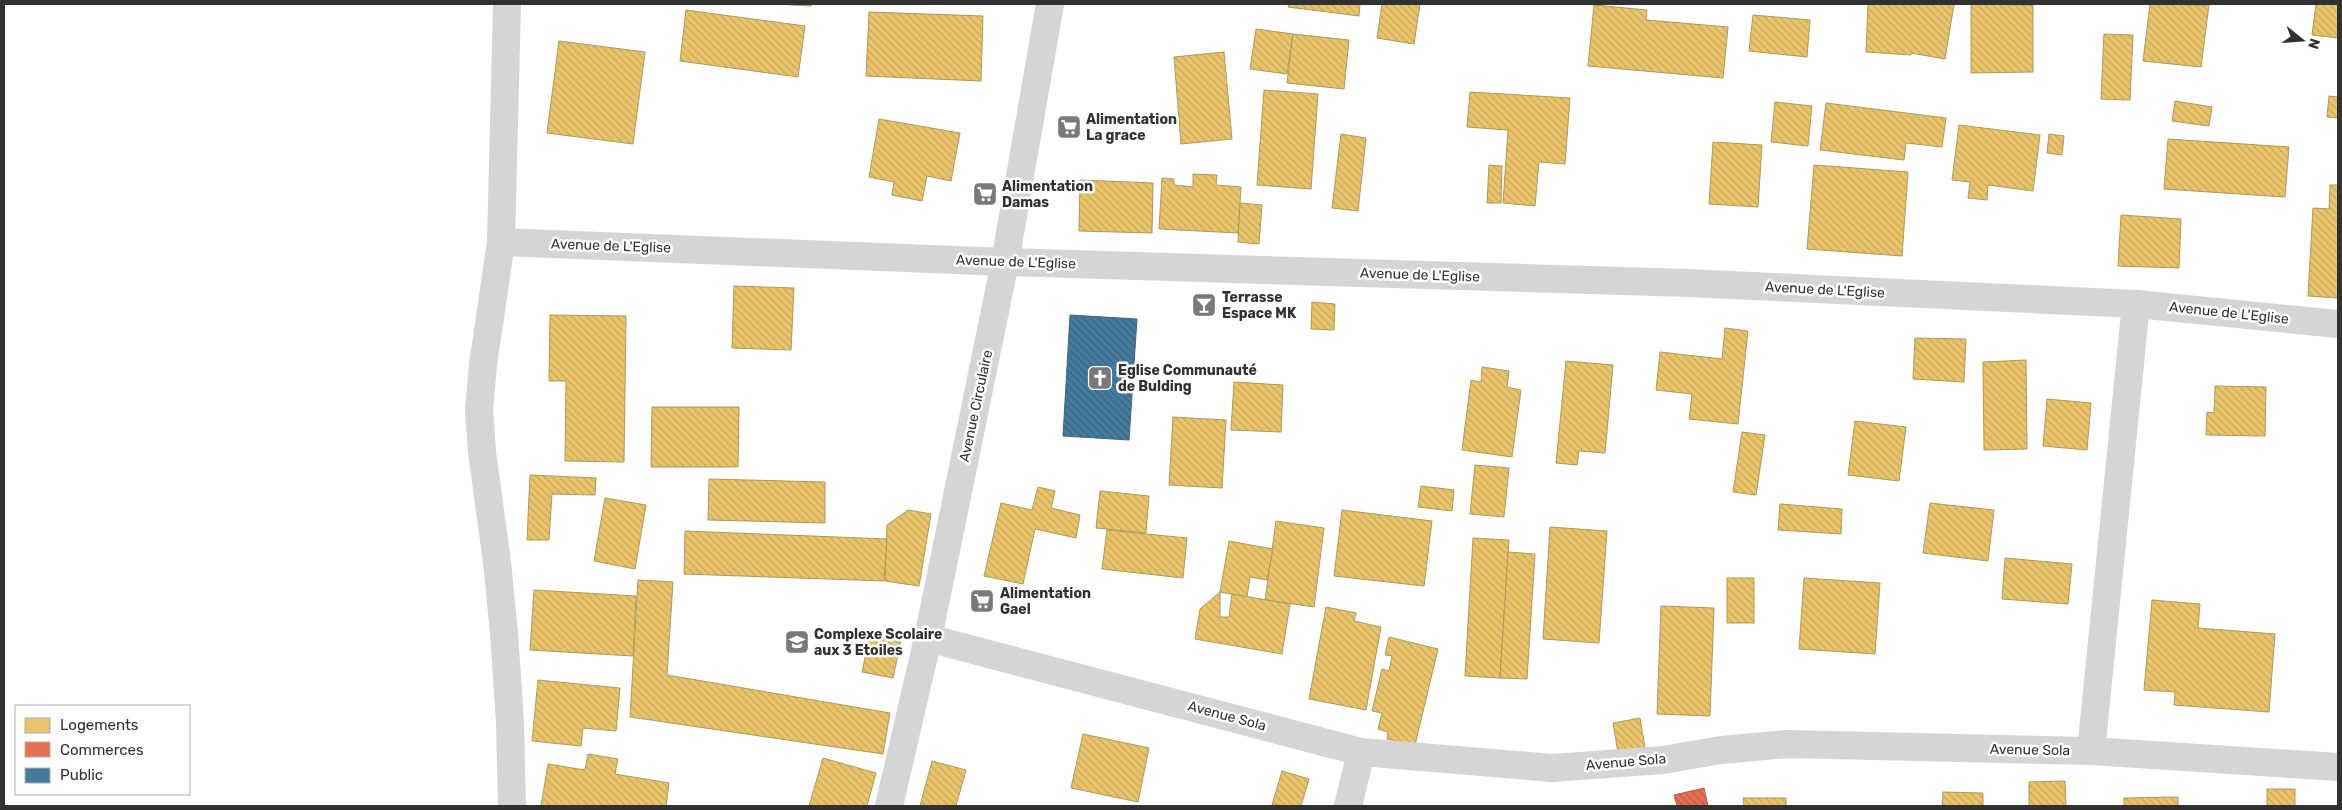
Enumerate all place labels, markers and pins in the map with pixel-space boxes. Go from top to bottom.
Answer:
place label: Alimentation La grace [1086,111,1177,144]
supermarket icon: Alimentation La grace [1056,114,1082,140]
place label: Alimentation Damas [1002,178,1093,211]
supermarket icon: Alimentation Damas [972,181,998,207]
place label: Terrasse Espace MK [1222,289,1297,322]
bar icon: Terrasse Espace MK [1191,292,1217,318]
place label: Eglise Communauté de Bulding [1118,362,1257,395]
church icon: Eglise Communauté de Bulding [1087,365,1113,391]
place label: Alimentation Gael [1000,585,1091,618]
supermarket icon: Alimentation Gael [969,588,995,614]
place label: Complexe Scolaire aux 3 Etoiles [814,626,942,659]
school or university icon: Complexe Scolaire aux 3 Etoiles [784,629,810,655]

